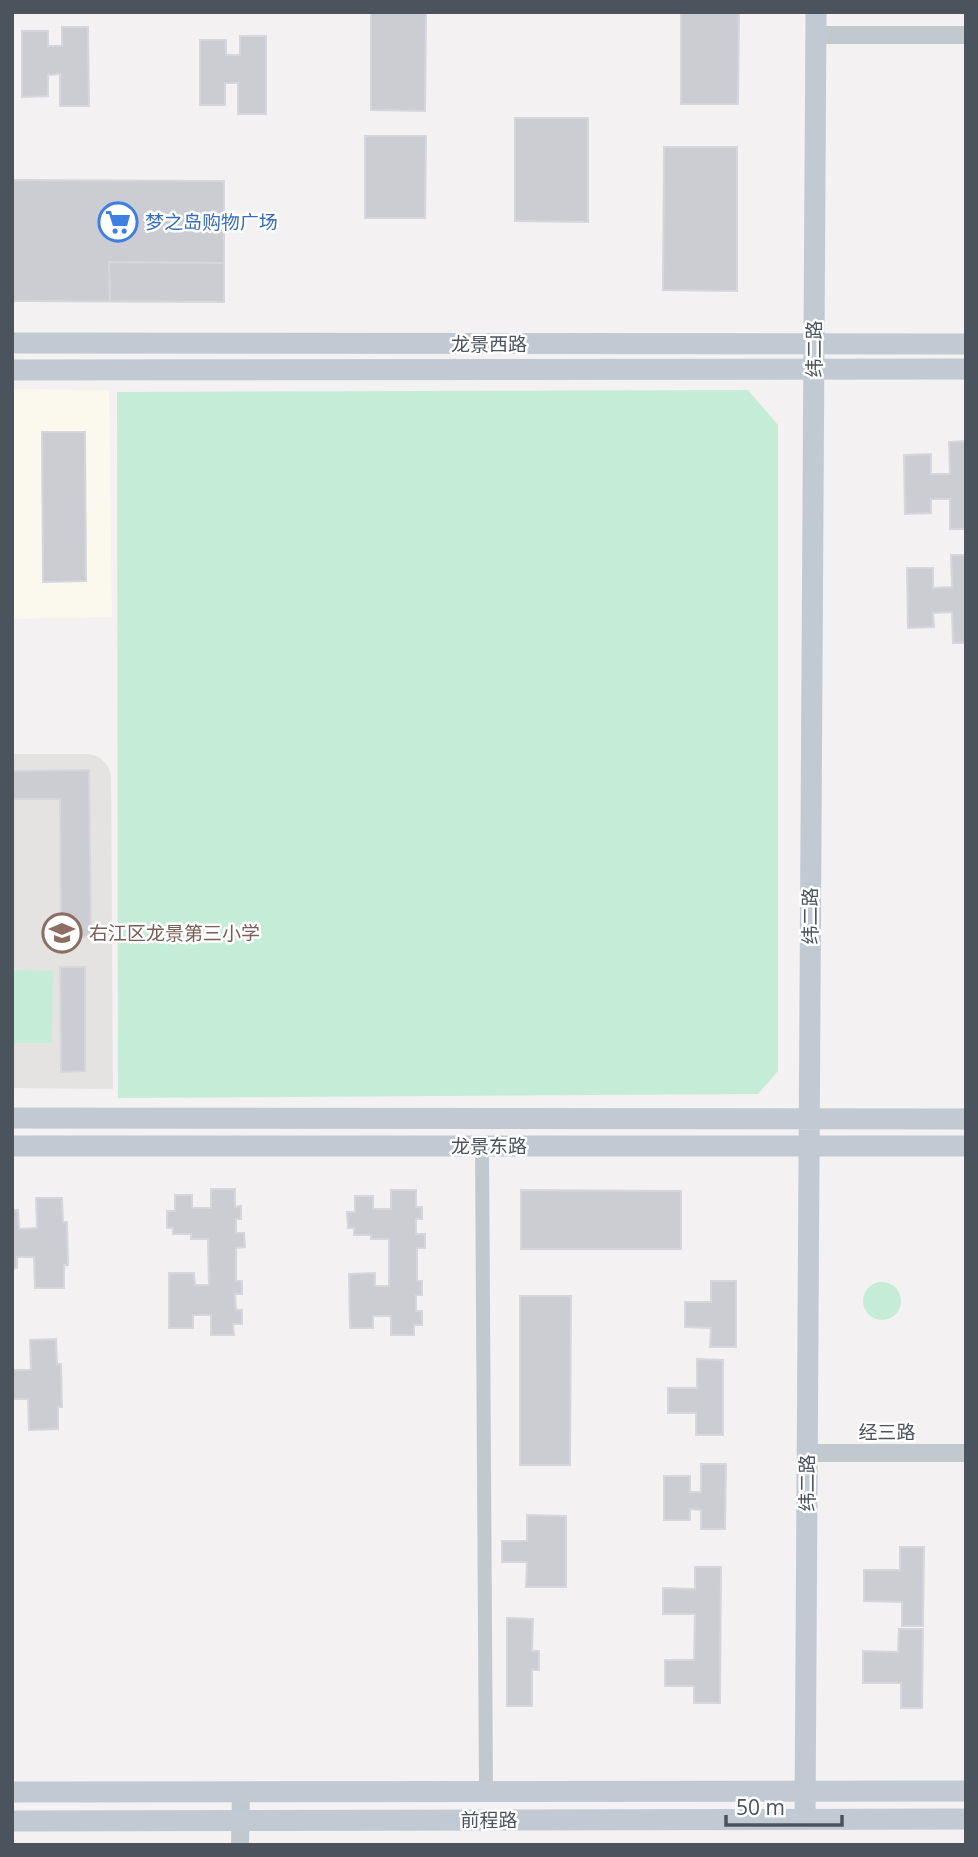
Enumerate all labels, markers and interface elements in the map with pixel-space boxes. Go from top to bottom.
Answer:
supermarket icon: 梦之岛购物广场 [97,201,139,243]
place label: 梦之岛购物广场 [145,209,278,235]
street label: 纬二路 [801,320,827,378]
street label: 龙景西路 [451,331,527,357]
street label: 纬二路 [797,887,823,945]
school or university icon: 右江区龙景第三小学 [41,912,83,954]
place label: 右江区龙景第三小学 [89,920,260,946]
street label: 龙景东路 [451,1133,527,1159]
street label: 经三路 [858,1419,916,1445]
street label: 纬二路 [794,1454,820,1512]
scale bar [726,1784,842,1828]
text: 50 m [736,1793,785,1821]
street label: 前程路 [460,1807,518,1833]

